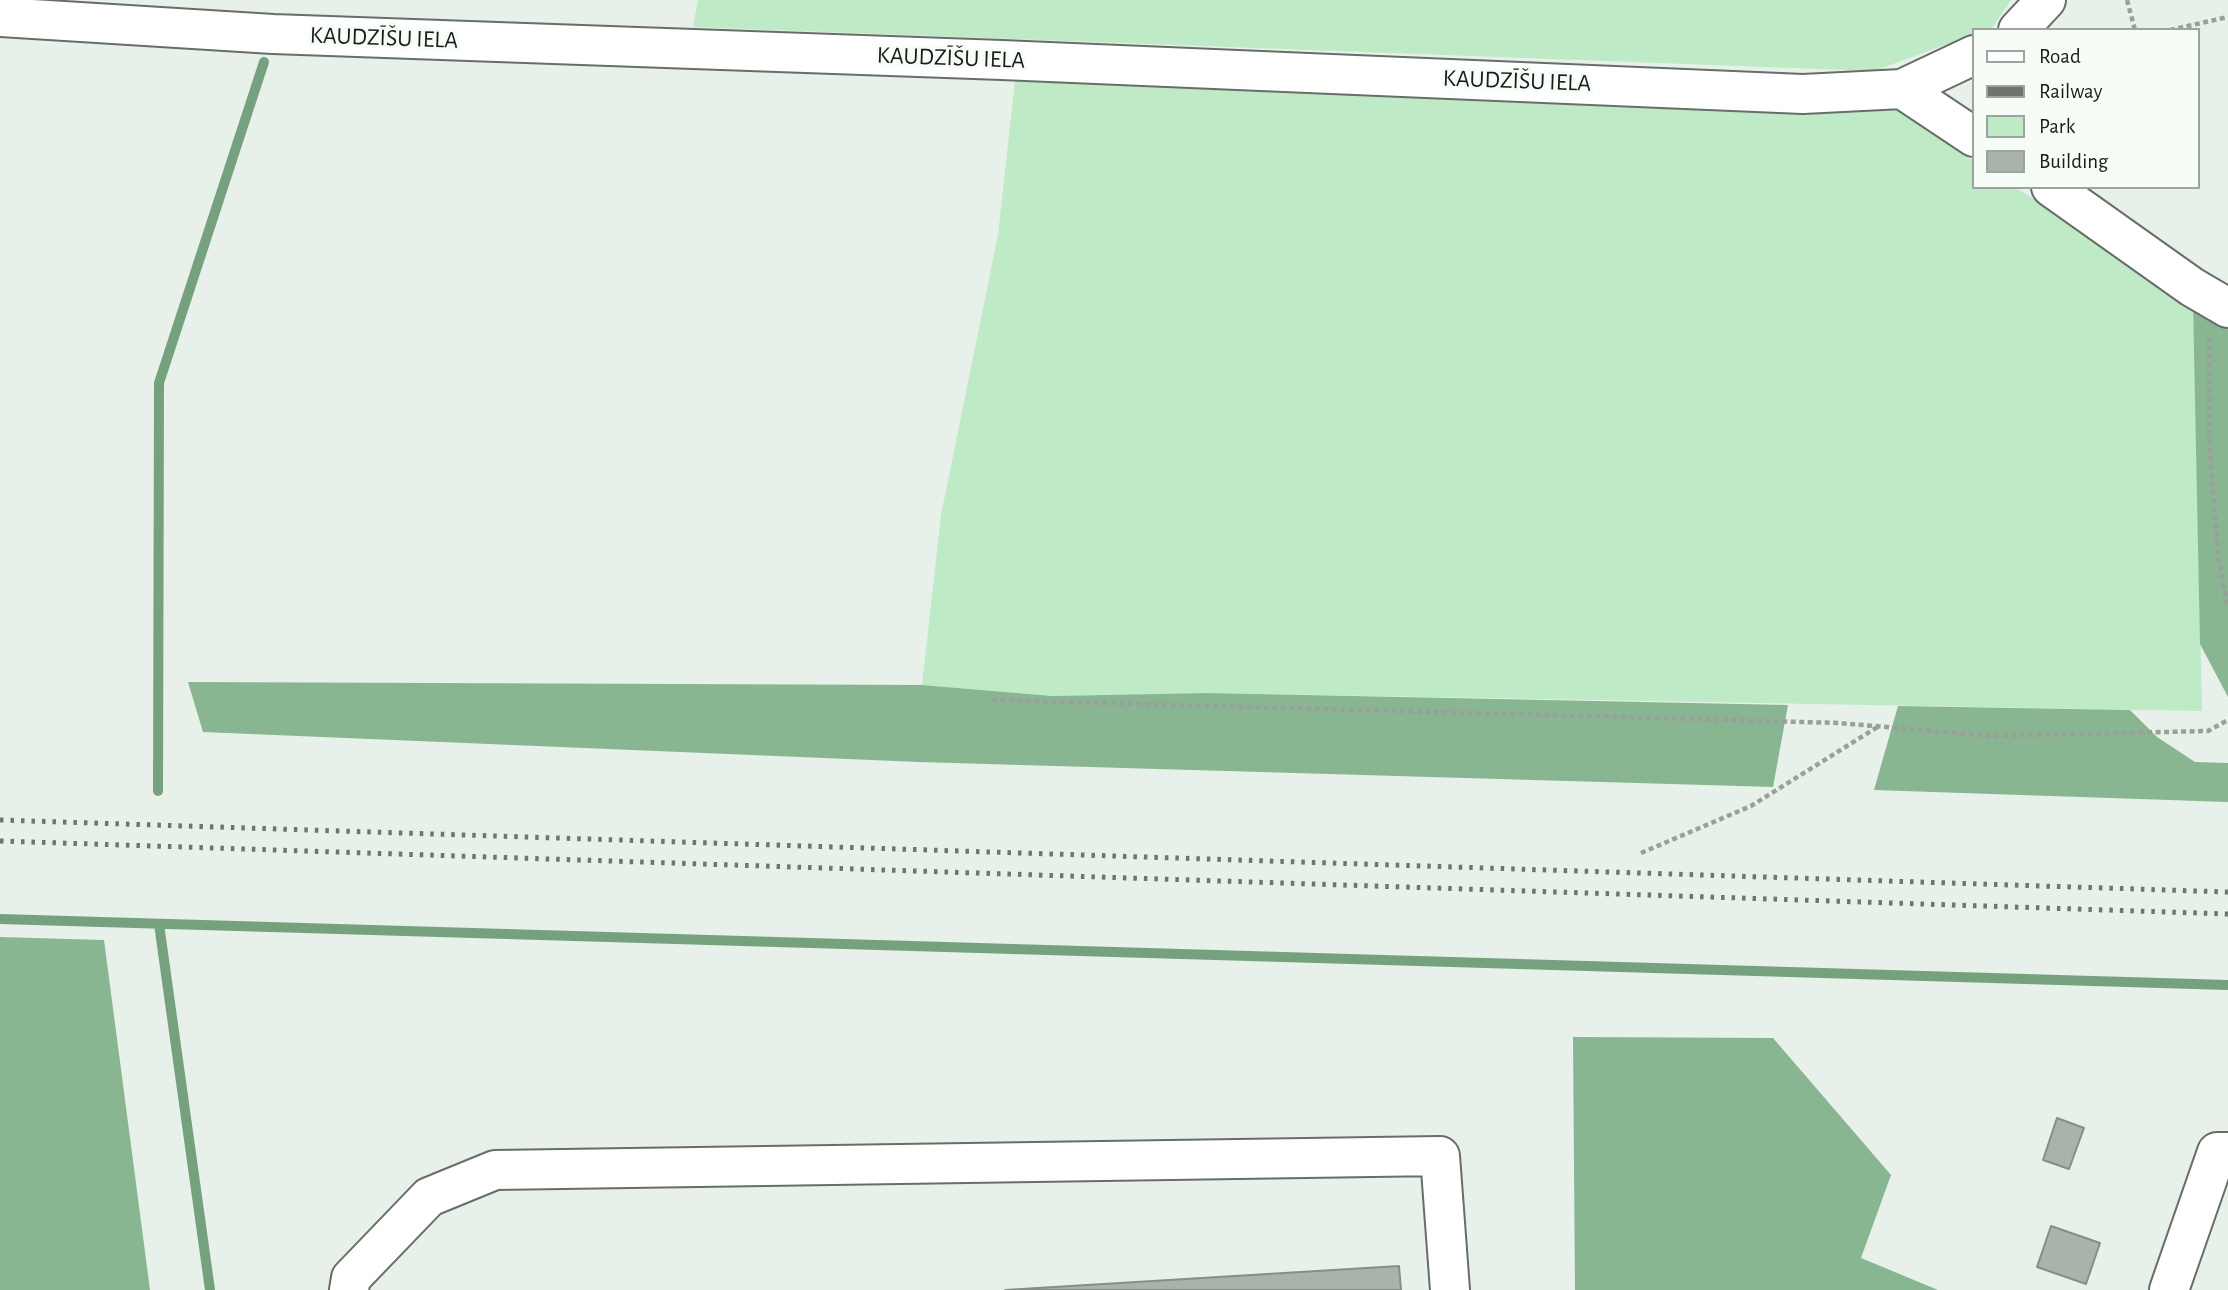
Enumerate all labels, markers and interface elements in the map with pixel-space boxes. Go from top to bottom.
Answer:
street label: KAUDZĪŠU IELA [309,21,459,55]
legend [1972,28,2200,189]
street label: KAUDZĪŠU IELA [876,41,1026,75]
text: Road [2039,46,2081,67]
street label: KAUDZĪŠU IELA [1442,64,1592,98]
text: Railway [2039,81,2102,102]
text: Park [2039,116,2075,137]
text: Building [2039,151,2108,172]

